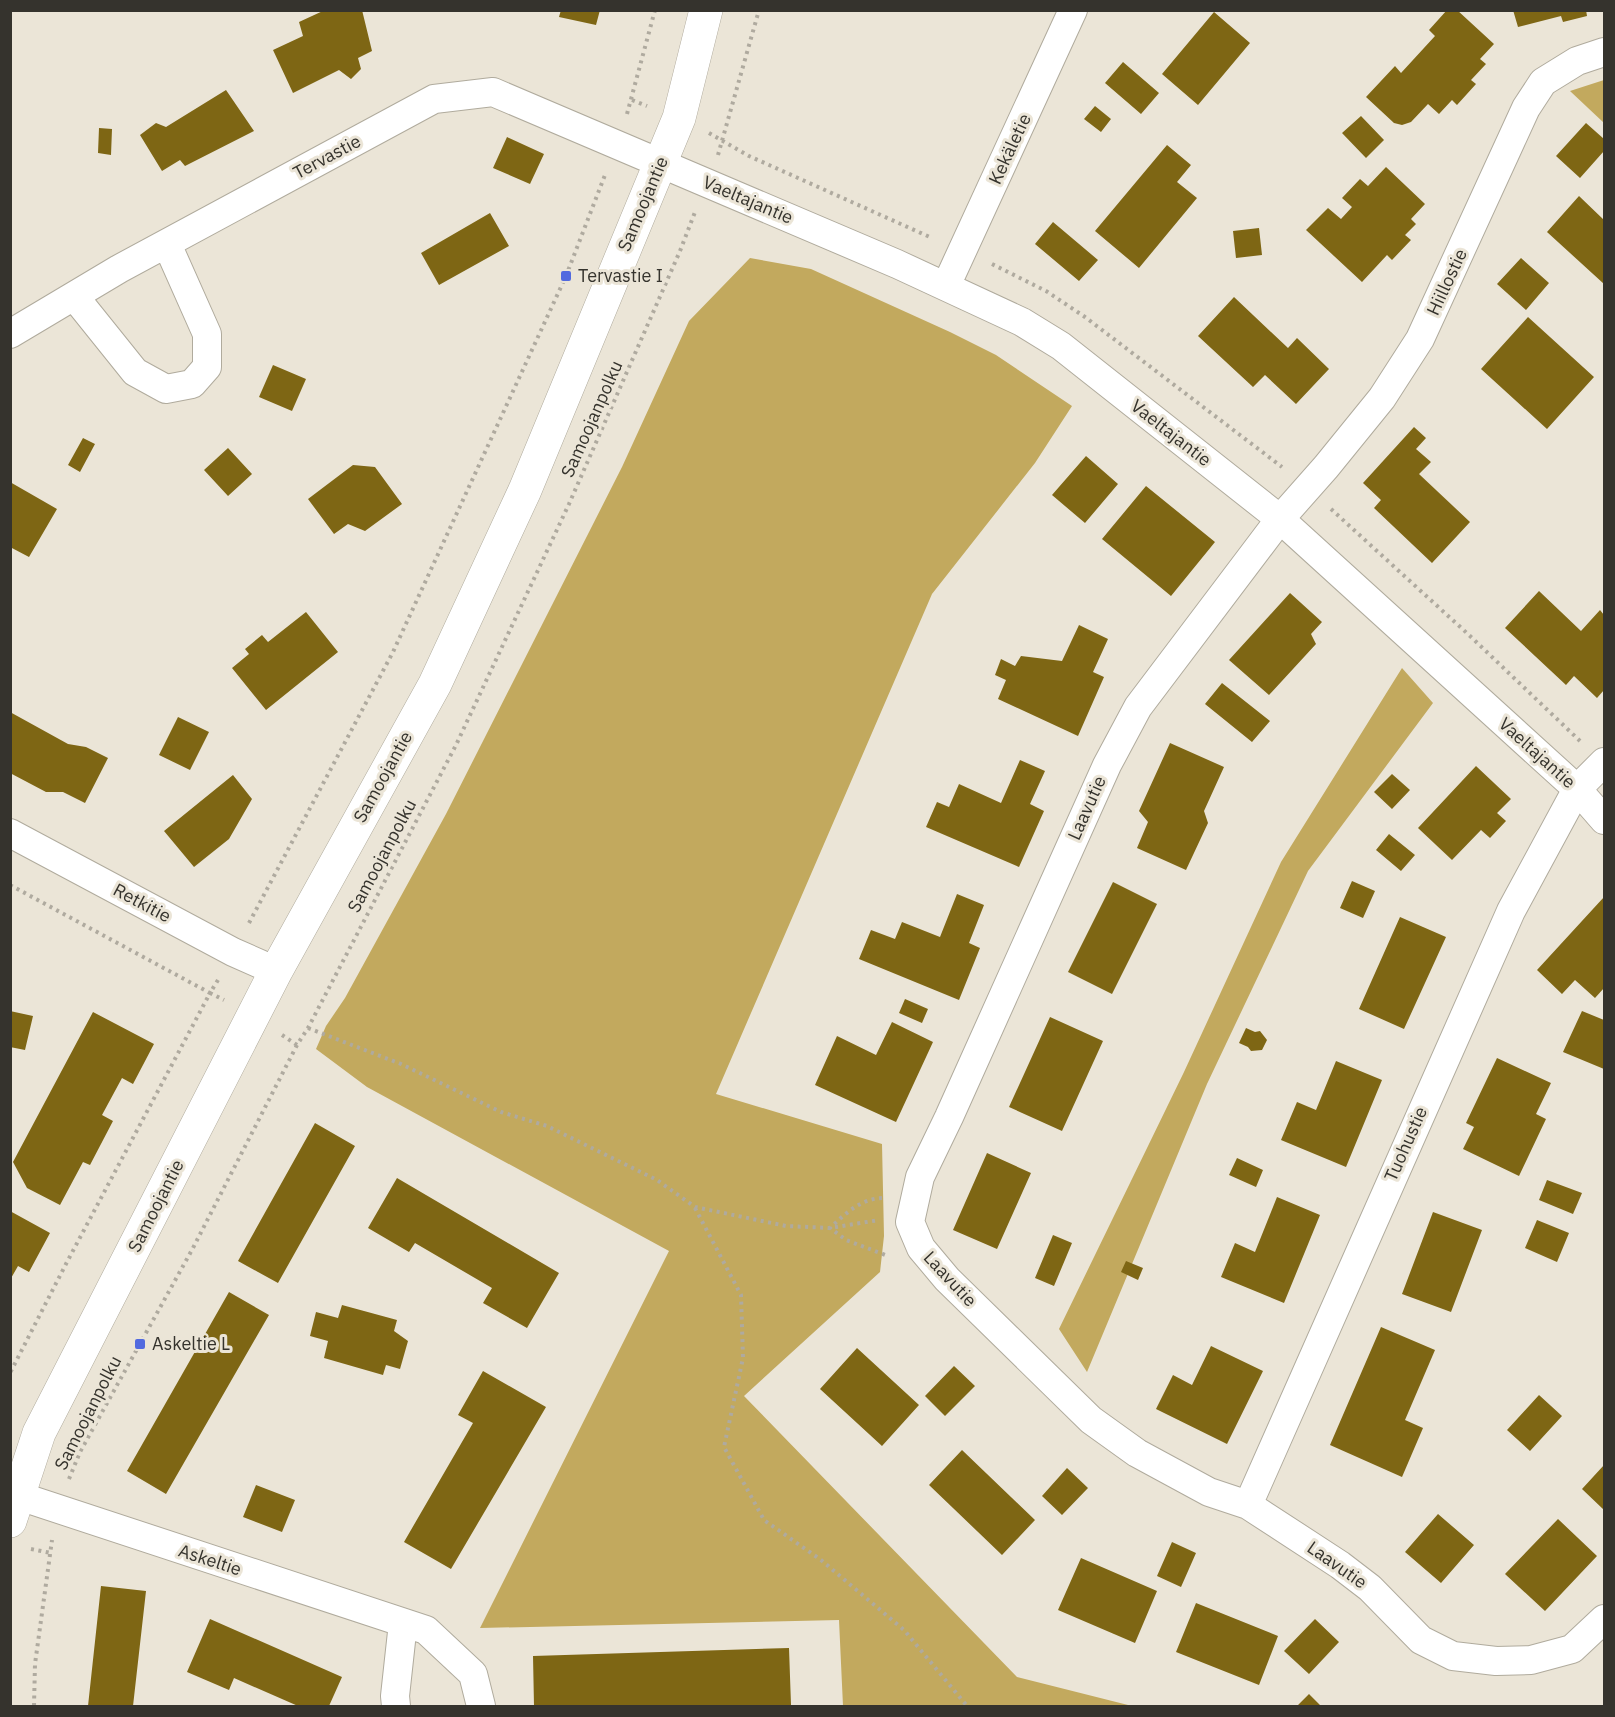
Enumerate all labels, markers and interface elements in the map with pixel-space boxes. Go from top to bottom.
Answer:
street label: Kekäletie [983,110,1036,188]
street label: Tervastie [289,129,365,184]
street label: Samoojantie [612,153,673,255]
street label: Vaeltajantie [700,170,797,229]
street label: Hiillostie [1421,245,1472,319]
place label: Tervastie I [578,264,663,287]
marker: Tervastie I [559,269,573,283]
street label: Samoojanpolku [556,357,628,481]
street label: Vaeltajantie [1127,394,1216,471]
street label: Vaeltajantie [1494,712,1581,793]
street label: Samoojantie [348,727,417,826]
street label: Laavutie [1062,772,1111,843]
street label: Samoojanpolku [342,795,421,916]
street label: Retkitie [109,878,175,927]
street label: Tuohustie [1379,1103,1432,1185]
street label: Samoojantie [122,1155,189,1256]
street label: Laavutie [919,1246,982,1311]
place label: Askeltie L [152,1332,230,1355]
marker: Askeltie L [133,1337,147,1351]
street label: Samoojanpolku [49,1352,126,1474]
street label: Laavutie [1303,1536,1372,1594]
street label: Askeltie [176,1539,245,1581]

